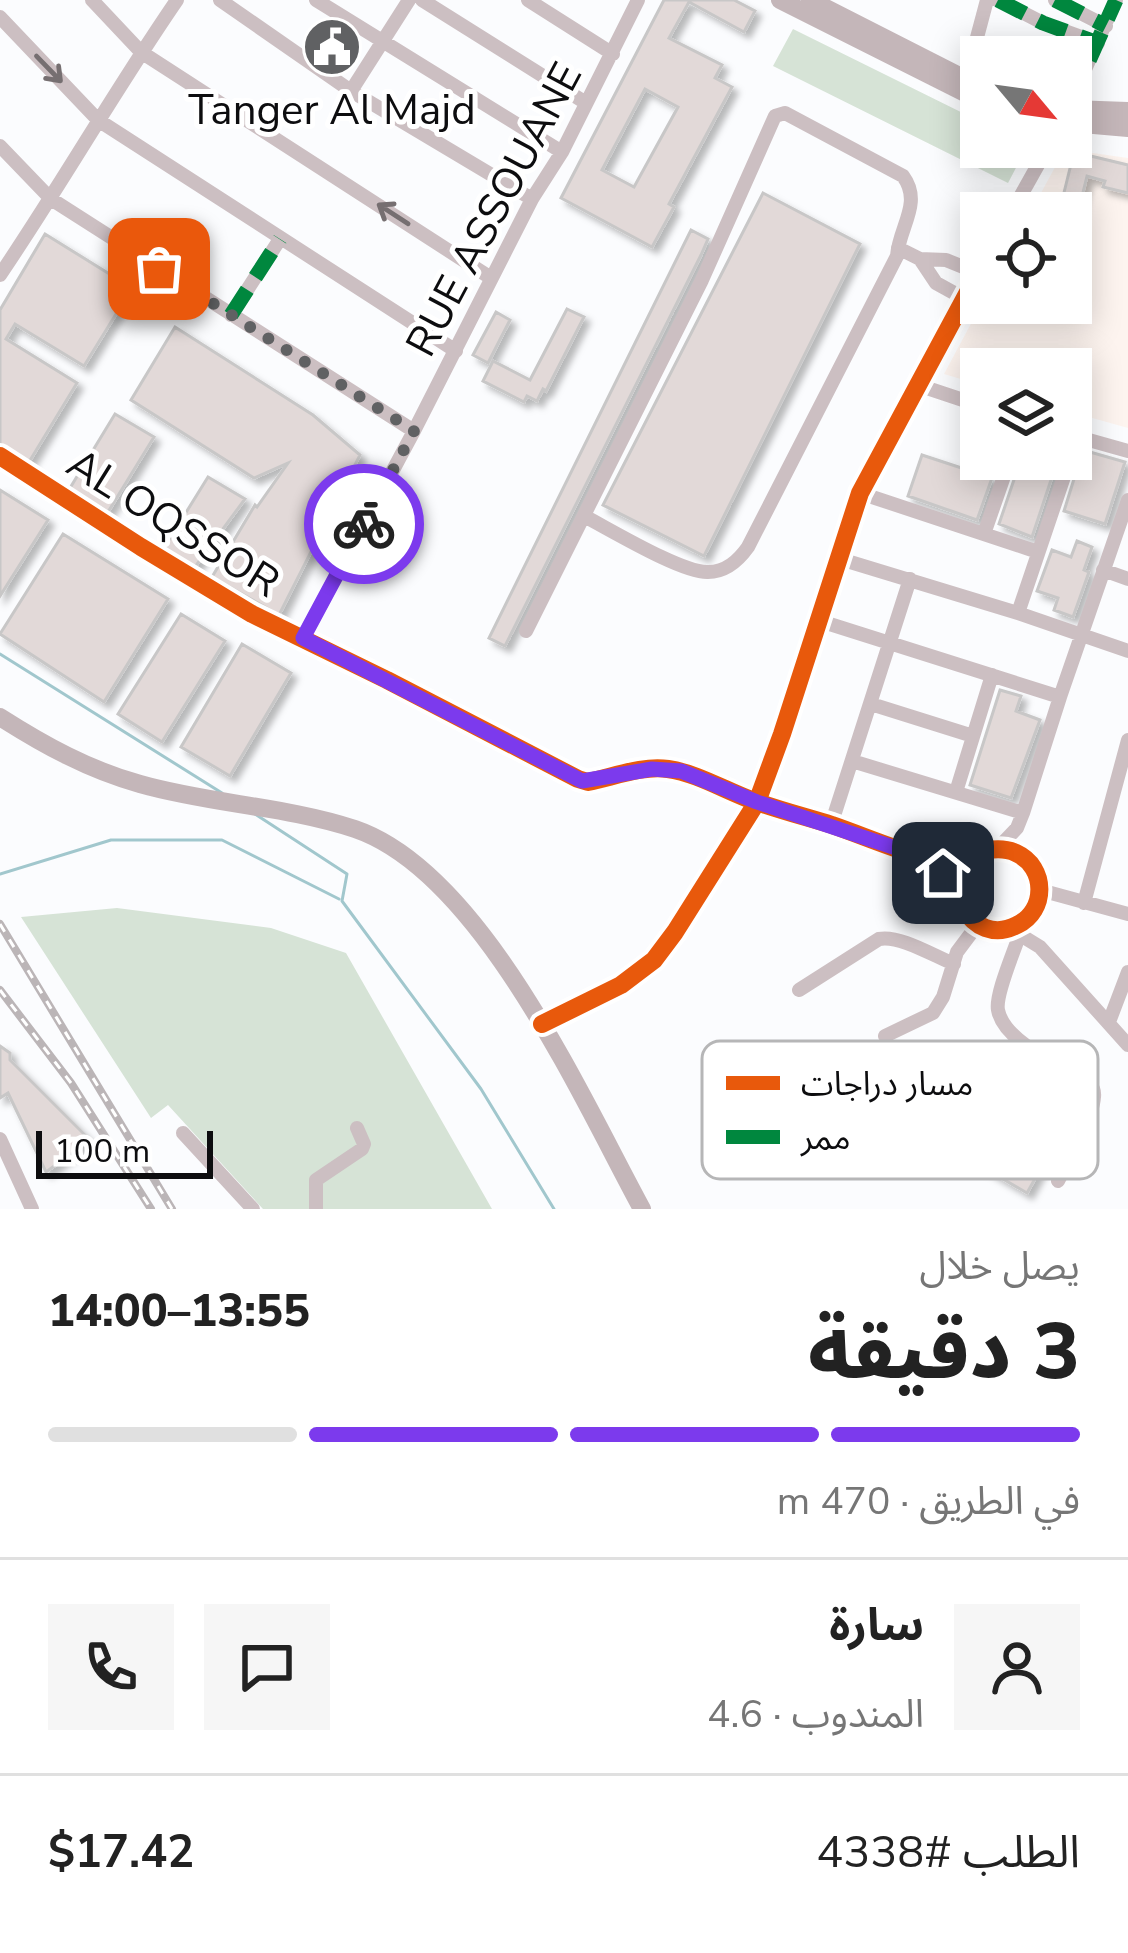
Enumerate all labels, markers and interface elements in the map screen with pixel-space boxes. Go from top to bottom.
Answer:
public building icon: Tanger Al Majd [301,16,363,78]
north arrow [960,36,1092,168]
map controls [960,36,1092,480]
one-way arrow [35,53,63,83]
street label: RUE ASSOUANE [393,53,596,366]
place label: Tanger Al Majd [188,82,476,139]
button: locate [960,192,1092,324]
one-way arrow [377,202,411,227]
pin [108,218,210,320]
icon: bag [126,236,192,302]
button: layers [960,348,1092,480]
street label: AL OQSSOR [56,435,290,611]
courier [304,464,424,584]
icon: bike [331,491,397,557]
pin [892,822,994,924]
icon: home [910,840,976,906]
legend [702,1041,1098,1179]
text: مسار دراجات [801,1062,973,1107]
text: ممر [800,1116,850,1161]
scale bar [36,1125,213,1178]
text: 100 m [54,1129,150,1174]
text: يصل خلال [919,1240,1080,1293]
text: 13:55–14:00 [48,1281,310,1342]
text: 3 دقيقة [808,1299,1080,1406]
text: في الطريق · 470 m [777,1475,1080,1528]
text: سارة [829,1595,924,1656]
button: phone [48,1604,174,1730]
button: chat [204,1604,330,1730]
button: person [954,1604,1080,1730]
text: المندوب · 4.6 [707,1688,924,1741]
text: $17.42 [48,1822,194,1883]
text: الطلب #4338 [816,1822,1080,1883]

